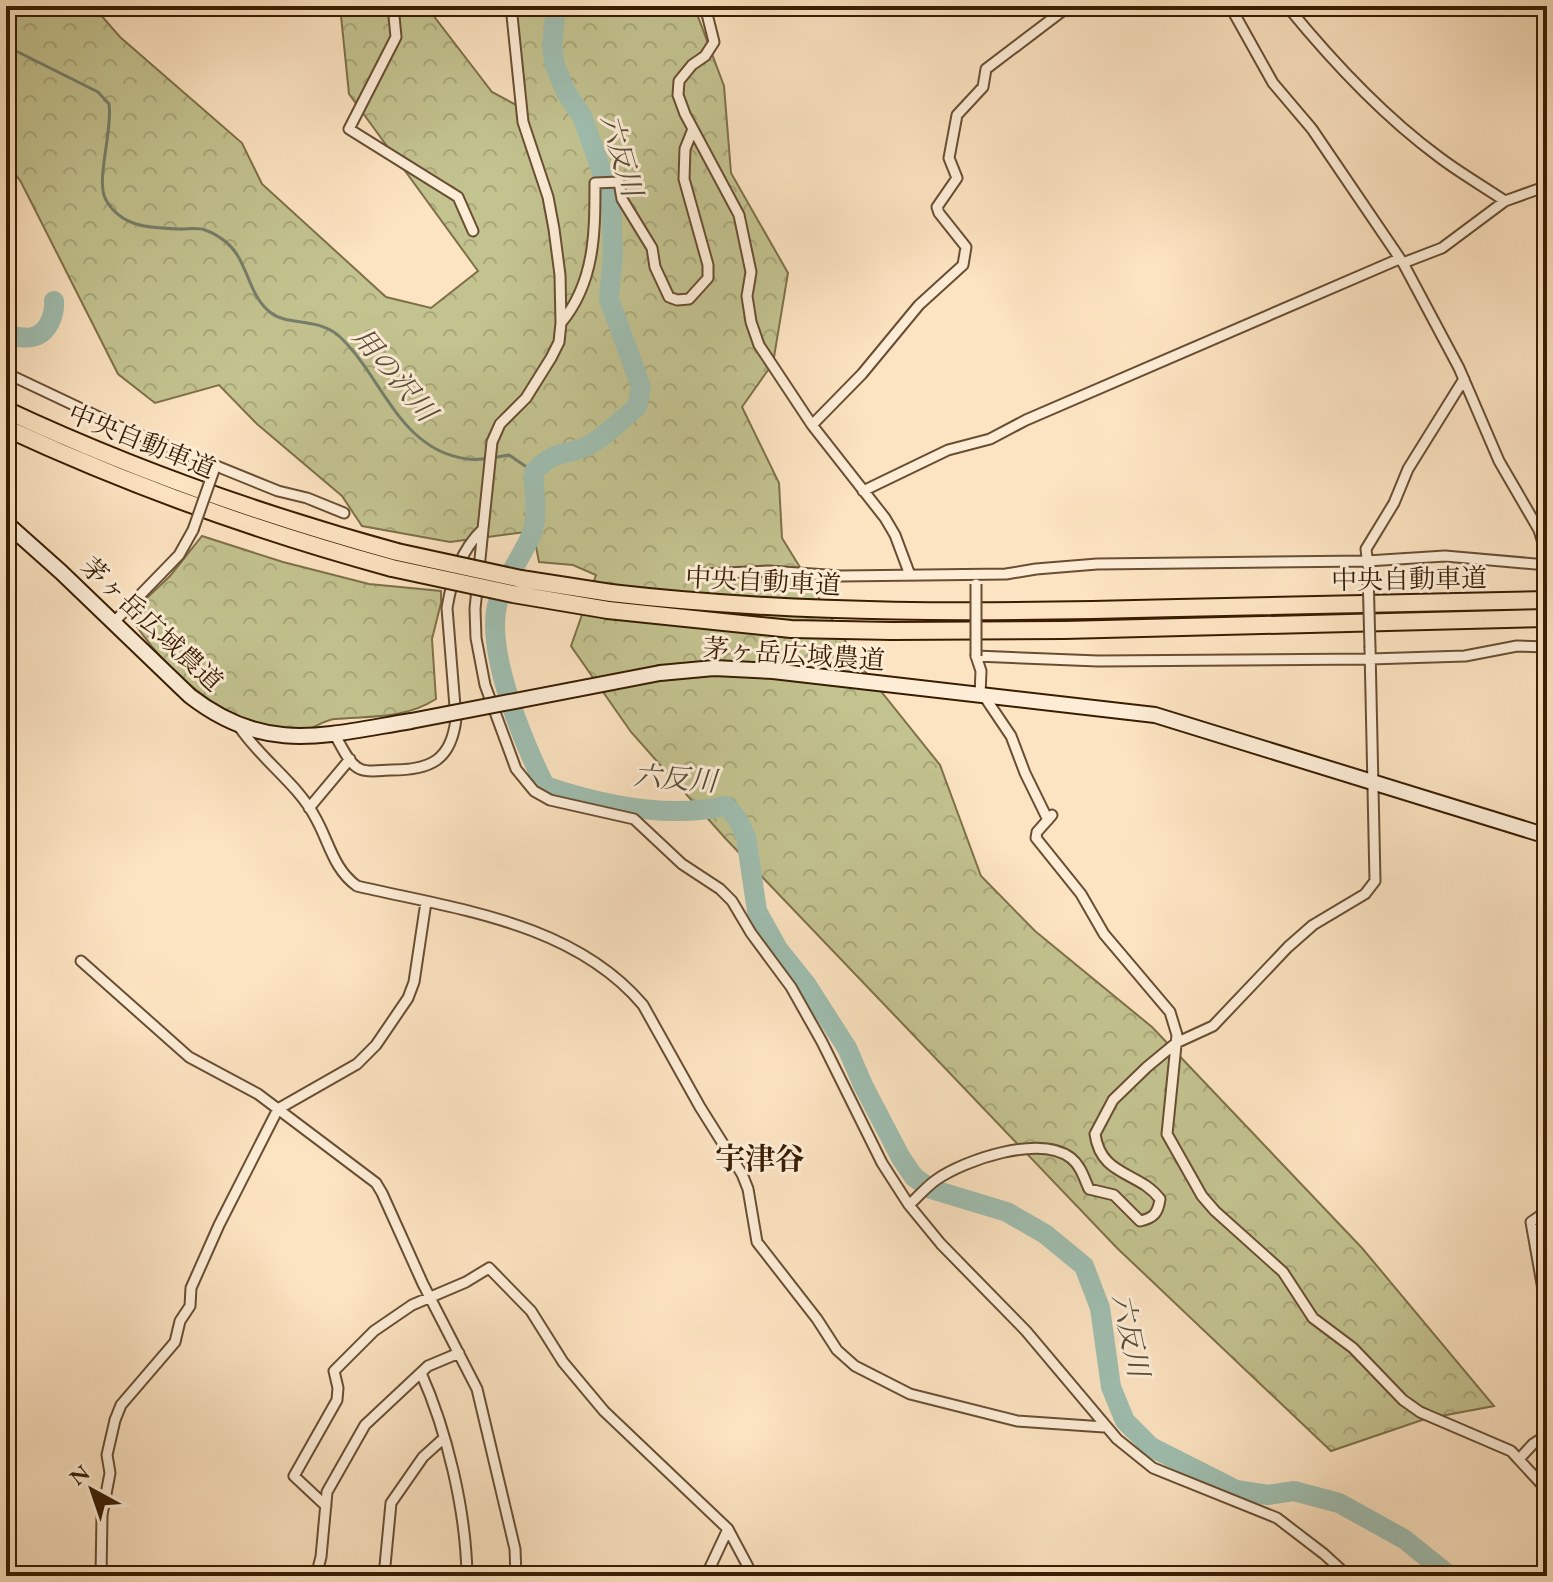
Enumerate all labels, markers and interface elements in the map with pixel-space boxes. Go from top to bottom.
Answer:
water label: 六反川 [593,110,652,203]
water label: 用の沢川 [345,320,447,431]
street label: 中央自動車道 [63,396,221,486]
street label: 茅ヶ岳広域農道 [74,549,230,699]
street label: 中央自動車道 [684,560,842,602]
street label: 中央自動車道 [1331,561,1487,597]
street label: 茅ヶ岳広域農道 [702,631,886,677]
water label: 六反川 [632,757,721,799]
district label: 宇津谷 [715,1139,805,1178]
water label: 六反川 [1105,1290,1158,1383]
north arrow [52,1450,132,1530]
text: N [63,1458,96,1492]

